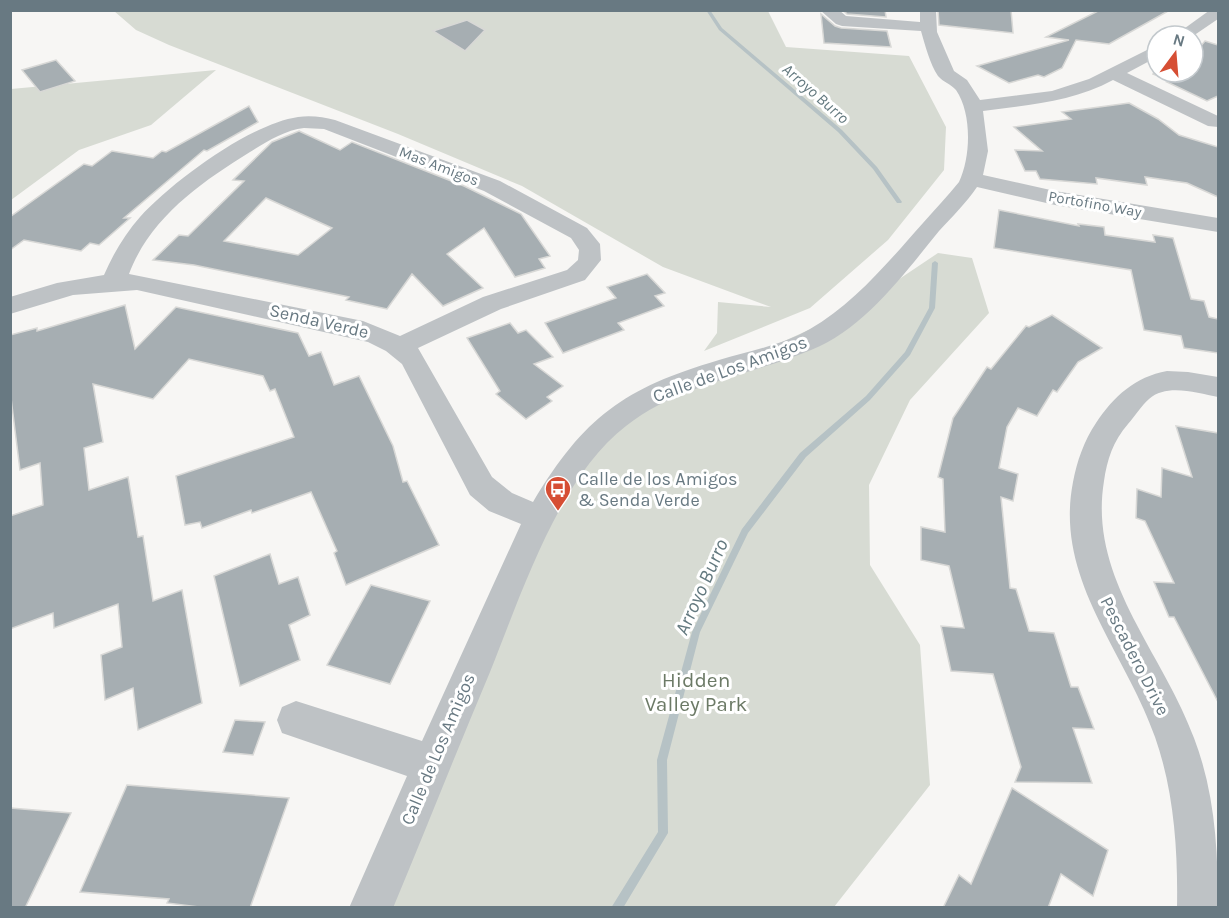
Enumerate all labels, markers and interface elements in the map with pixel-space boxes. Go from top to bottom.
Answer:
north arrow [1145,24,1205,84]
text: N [1171,29,1187,51]
water label: Arroyo Burro [779,59,853,127]
street label: Mas Amigos [397,143,481,189]
street label: Portofino Way [1047,187,1143,221]
street label: Senda Verde [267,299,371,343]
street label: Calle de Los Amigos [650,331,810,407]
place label: Calle de los Amigos & Senda Verde [578,468,737,511]
bus stop icon: Calle de los Amigos & Senda Verde [543,474,573,512]
water label: Arroyo Burro [670,536,733,639]
street label: Pescadero Drive [1096,593,1174,719]
park label: Hidden Valley Park [645,668,747,716]
street label: Calle de Los Amigos [396,670,480,828]

